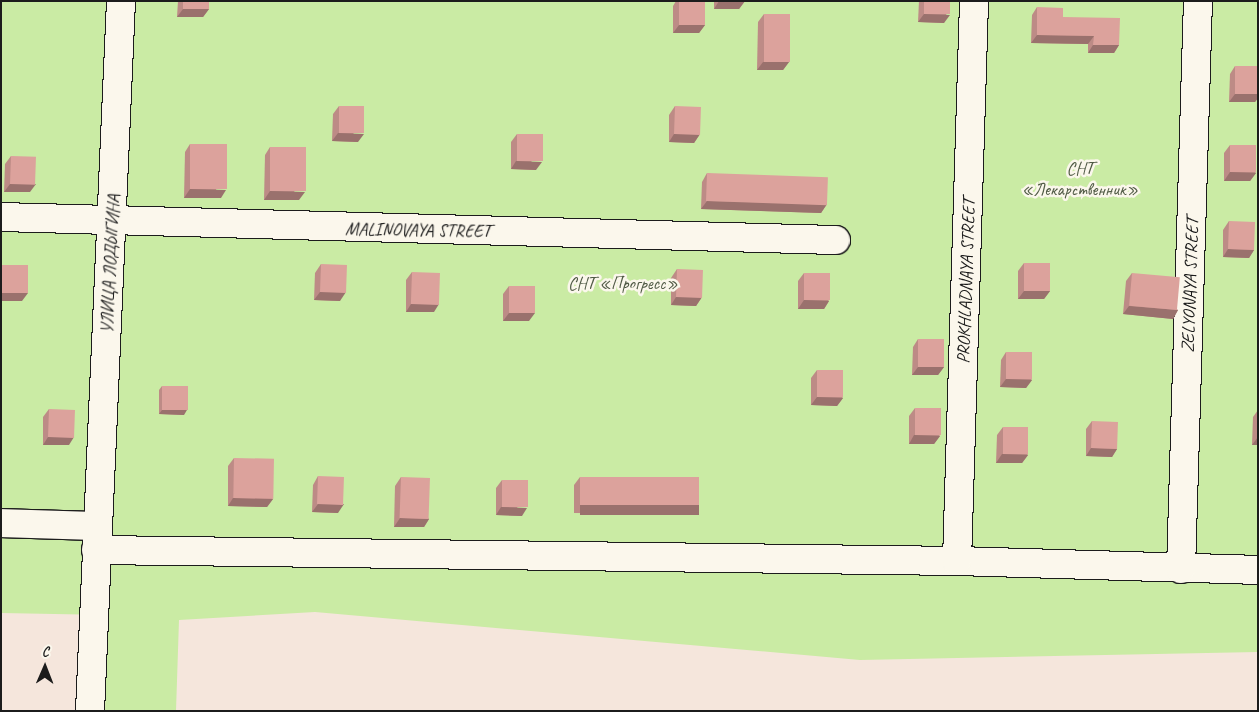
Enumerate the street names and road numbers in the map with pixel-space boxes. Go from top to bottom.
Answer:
street label: УЛИЦА ЛОДЫГИНА [96,194,124,334]
street label: PROKHLADNAYA STREET [952,198,980,364]
street label: ZELYONAYA STREET [1177,217,1203,353]
street label: MALINOVAYA STREET [345,218,491,242]

